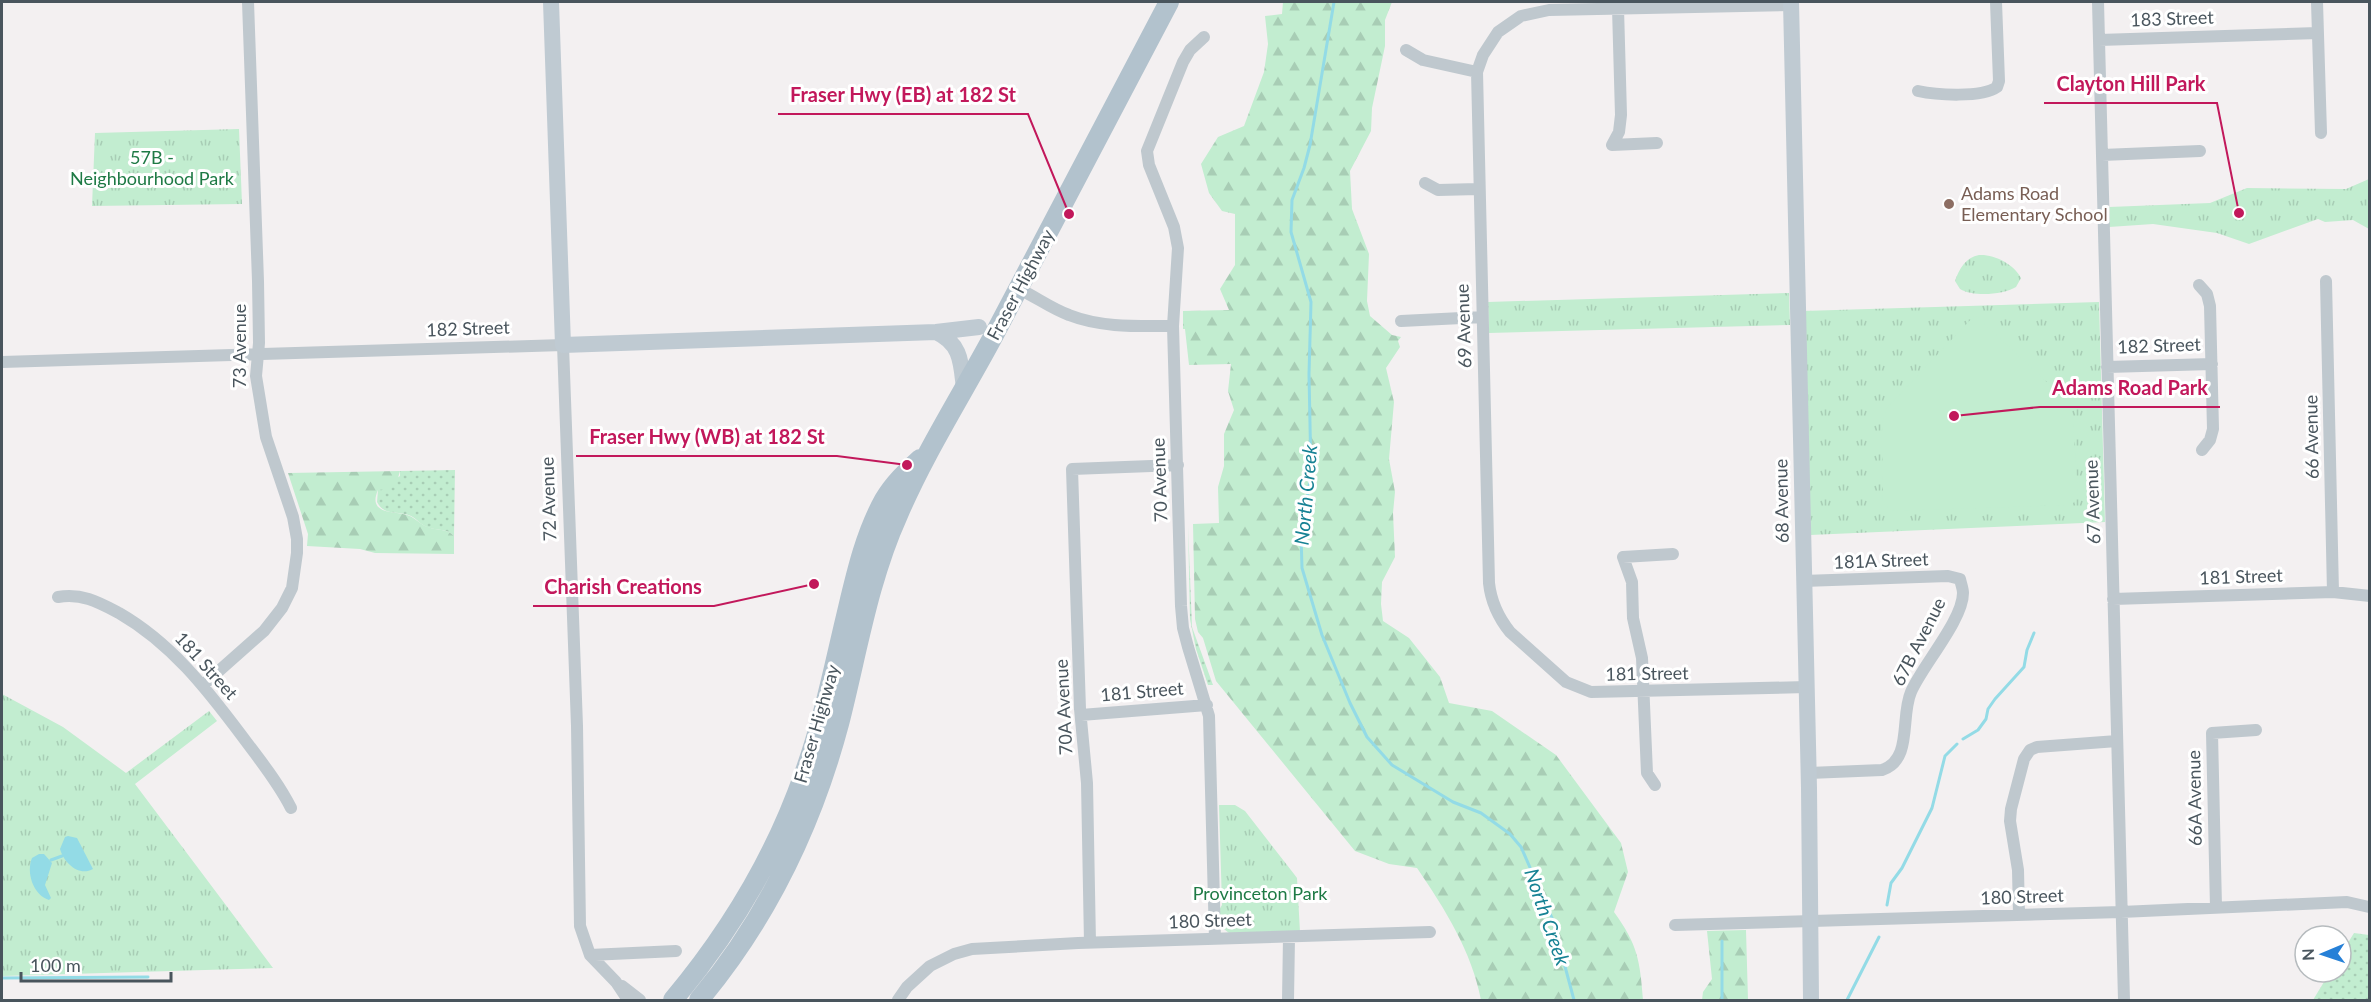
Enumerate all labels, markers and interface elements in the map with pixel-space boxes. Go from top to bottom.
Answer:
street label: 183 Street [2130,6,2215,30]
callout: Clayton Hill Park [2044,65,2217,103]
text: Clayton Hill Park [2056,71,2206,95]
callout: Fraser Hwy (EB) at 182 St [778,76,1028,114]
text: Fraser Hwy (EB) at 182 St [790,82,1017,106]
park label: 57B - Neighbourhood Park [70,146,235,189]
place label: Adams Road Elementary School [1961,182,2108,225]
marker: Adams Road Elementary School [1942,197,1956,211]
street label: Fraser Highway [982,225,1059,344]
street label: 69 Avenue [1451,283,1475,369]
street label: 73 Avenue [228,304,250,388]
street label: 182 Street [426,316,511,340]
street label: 182 Street [2117,333,2202,357]
callout: Adams Road Park [2040,369,2220,407]
text: Adams Road Park [2051,375,2208,399]
street label: 66 Avenue [2299,395,2323,479]
callout: Fraser Hwy (WB) at 182 St [576,418,837,456]
text: Fraser Hwy (WB) at 182 St [589,424,825,448]
street label: 70 Avenue [1147,437,1171,523]
water label: North Creek [1289,443,1321,546]
street label: 72 Avenue [536,456,560,542]
street label: 68 Avenue [1769,459,1793,543]
street label: 67 Avenue [2080,459,2104,545]
street label: 181A Street [1833,547,1929,573]
street label: 181 Street [2199,564,2284,588]
callout: Charish Creations [533,568,714,606]
text: Charish Creations [544,574,702,598]
street label: 67B Avenue [1886,594,1950,689]
street label: 181 Street [171,627,243,704]
street label: 70A Avenue [1050,659,1077,756]
street label: Fraser Highway [789,661,844,785]
street label: 181 Street [1605,661,1689,685]
street label: 181 Street [1099,676,1185,706]
street label: 66A Avenue [2182,750,2206,846]
water label: North Creek [1520,865,1576,969]
park label: Provinceton Park [1193,882,1328,904]
street label: 180 Street [1980,884,2065,908]
street label: 180 Street [1168,908,1253,932]
north arrow [2293,924,2353,984]
scale bar [21,945,171,983]
text: N [2298,948,2317,961]
text: 100 m [30,954,81,976]

